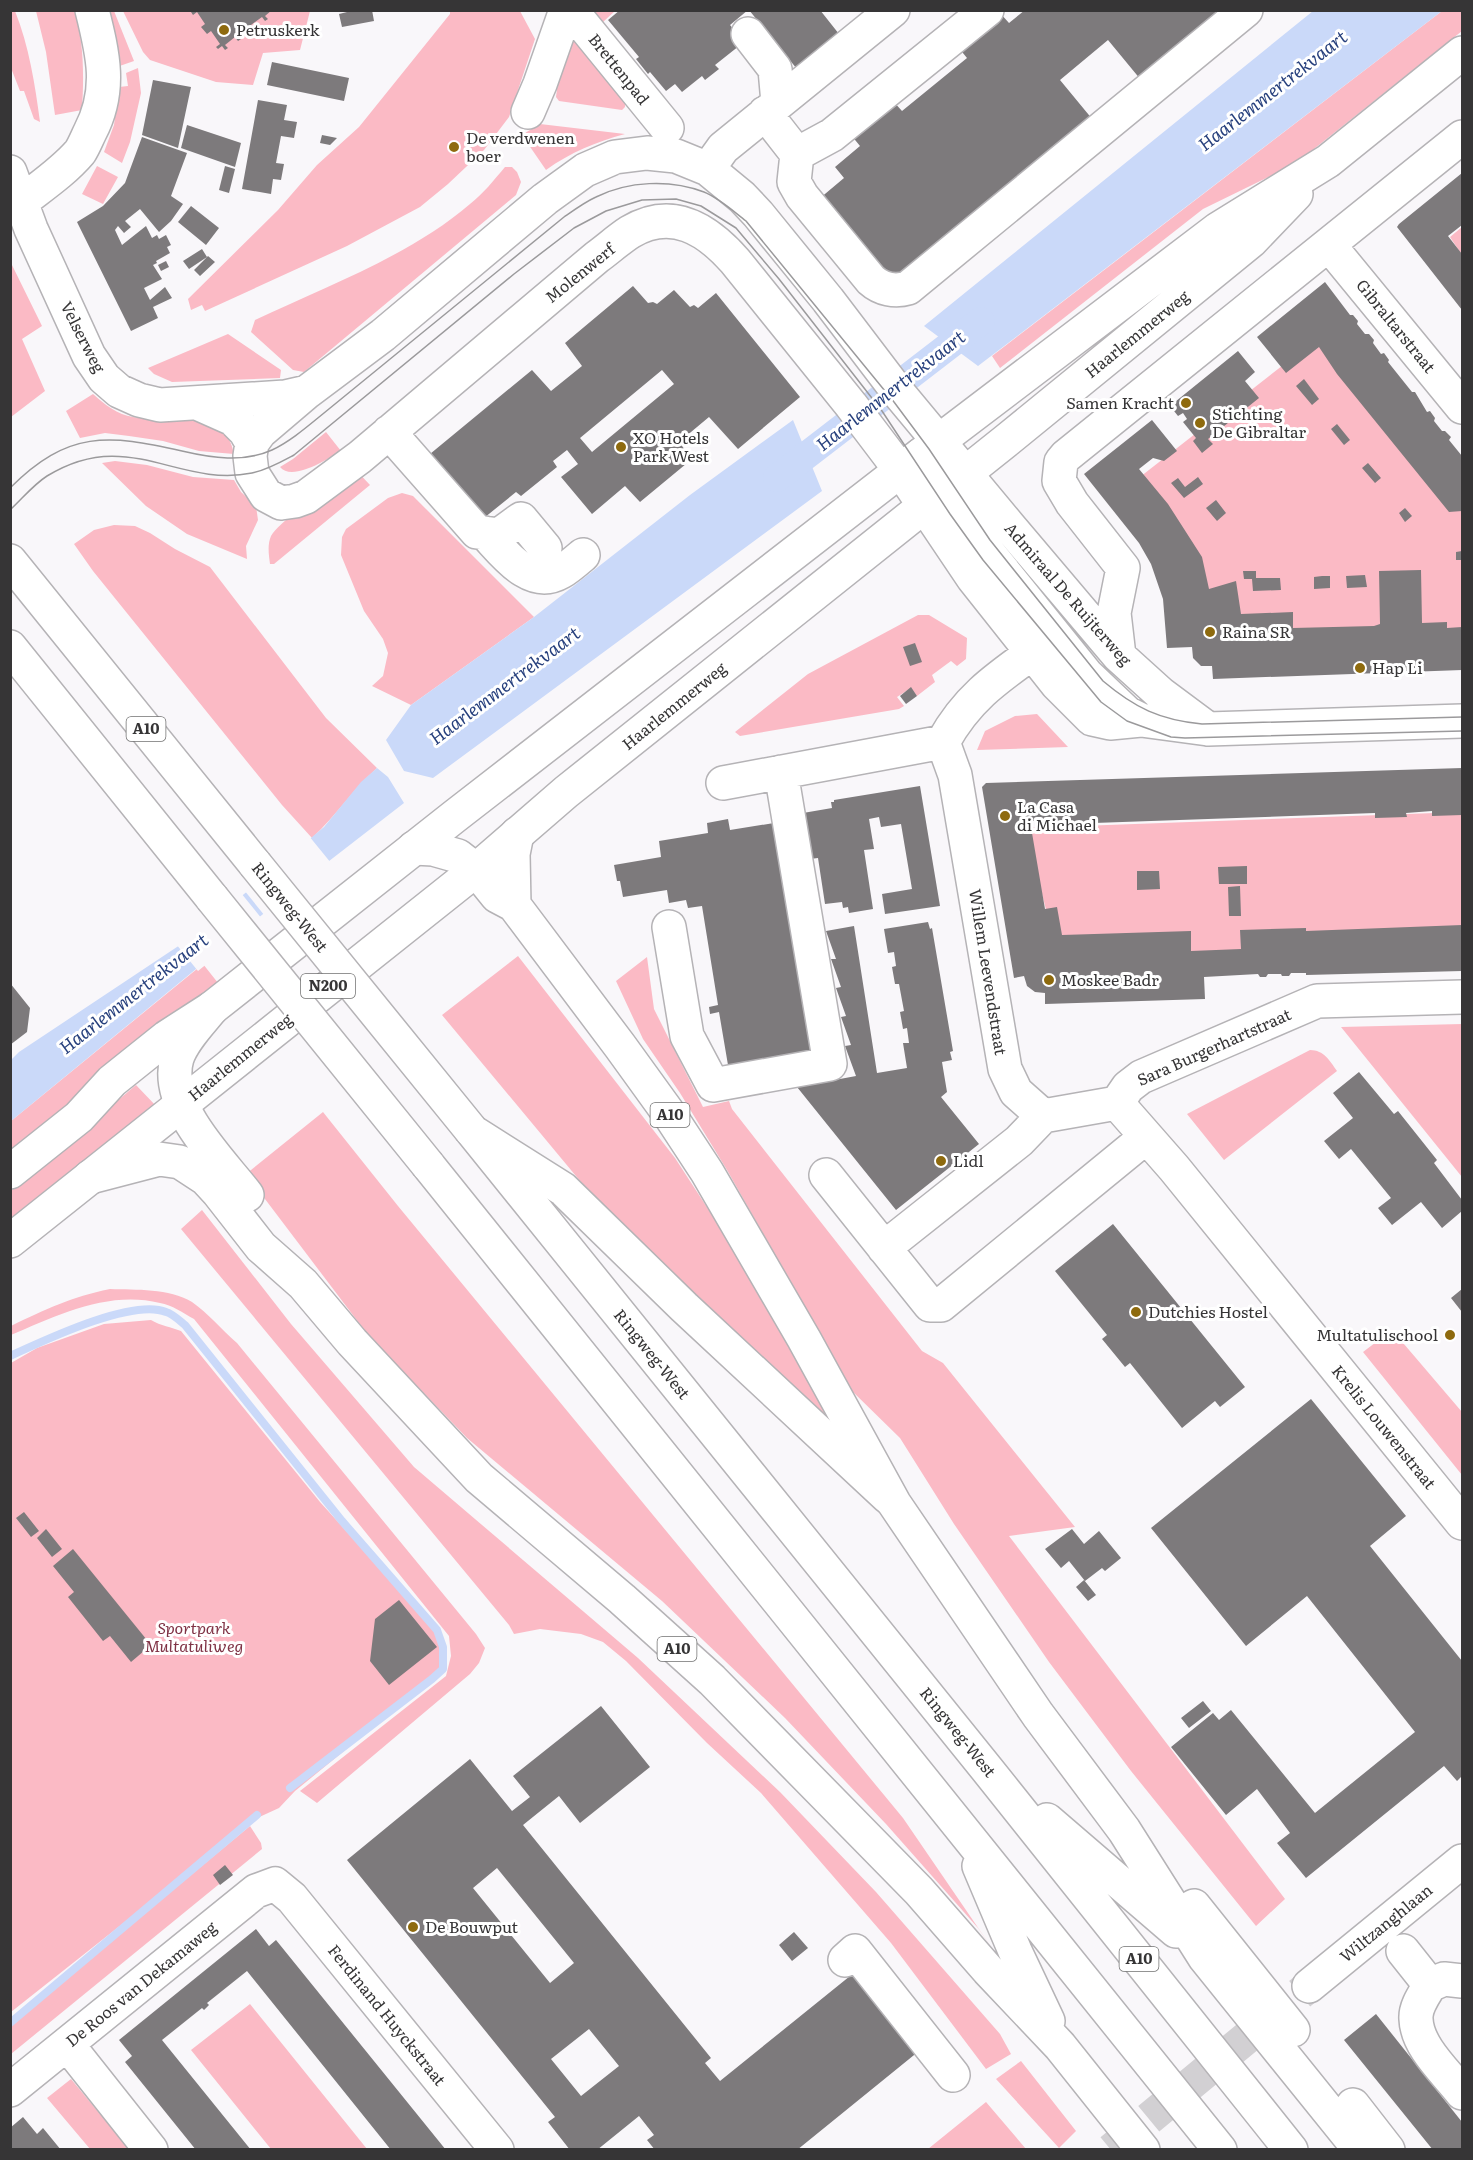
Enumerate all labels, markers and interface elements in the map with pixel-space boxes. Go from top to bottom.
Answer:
place label: Petruskerk [236,17,320,41]
marker: Petruskerk [217,23,231,37]
water label: Haarlemmertrekvaart [1192,23,1352,157]
street label: Brettenpad [583,28,656,109]
place label: De verdwenen boer [466,125,575,167]
marker: De verdwenen boer [447,140,461,154]
street label: Molenwerf [539,235,621,308]
street label: Gibraltarstraat [1351,273,1442,378]
street label: Haarlemmerweg [1079,283,1194,383]
street label: Velserweg [56,297,112,377]
water label: Haarlemmertrekvaart [810,323,970,457]
place label: Samen Kracht [1066,390,1175,414]
marker: Samen Kracht [1179,396,1193,410]
place label: Stichting De Gibraltar [1212,401,1306,443]
marker: Stichting De Gibraltar [1193,416,1207,430]
place label: XO Hotels Park West [633,425,709,467]
marker: XO Hotels Park West [614,440,628,454]
street label: Admiraal De Ruijterweg [1000,516,1138,670]
water label: Haarlemmertrekvaart [423,619,585,751]
place label: Raina SR [1222,619,1291,643]
marker: Raina SR [1203,625,1217,639]
street label: Haarlemmerweg [616,655,731,755]
place label: Hap Li [1372,655,1422,679]
marker: Hap Li [1353,661,1367,675]
road number: A10 [126,717,166,741]
place label: La Casa di Michael [1017,794,1097,836]
marker: La Casa di Michael [998,809,1012,823]
street label: Ringweg-West [247,856,335,957]
street label: Willem Leevendstraat [964,887,1014,1057]
water label: Haarlemmertrekvaart [53,926,213,1060]
place label: Moskee Badr [1061,967,1159,991]
marker: Moskee Badr [1042,973,1056,987]
road number: N200 [301,974,355,998]
street label: Sara Burgerhartstraat [1133,1001,1295,1091]
street label: Haarlemmerweg [182,1006,297,1106]
road number: A10 [650,1103,690,1127]
place label: Lidl [953,1148,984,1172]
marker: Lidl [934,1154,948,1168]
place label: Dutchies Hostel [1148,1299,1268,1323]
street label: Ringweg-West [609,1303,697,1404]
marker: Dutchies Hostel [1129,1305,1143,1319]
place label: Multatulischool [1316,1322,1438,1346]
marker: Multatulischool [1443,1328,1457,1342]
street label: Krelis Louwenstraat [1327,1359,1443,1494]
park label: Sportpark Multatuliweg [145,1615,243,1657]
road number: A10 [658,1637,696,1661]
street label: Ringweg-West [915,1681,1003,1782]
street label: Wiltzanghlaan [1334,1877,1437,1967]
place label: De Bouwput [425,1914,519,1938]
street label: De Roos van Dekamaweg [60,1915,221,2052]
marker: De Bouwput [406,1920,420,1934]
street label: Ferdinand Huyckstraat [323,1939,453,2091]
road number: A10 [1120,1947,1158,1971]

